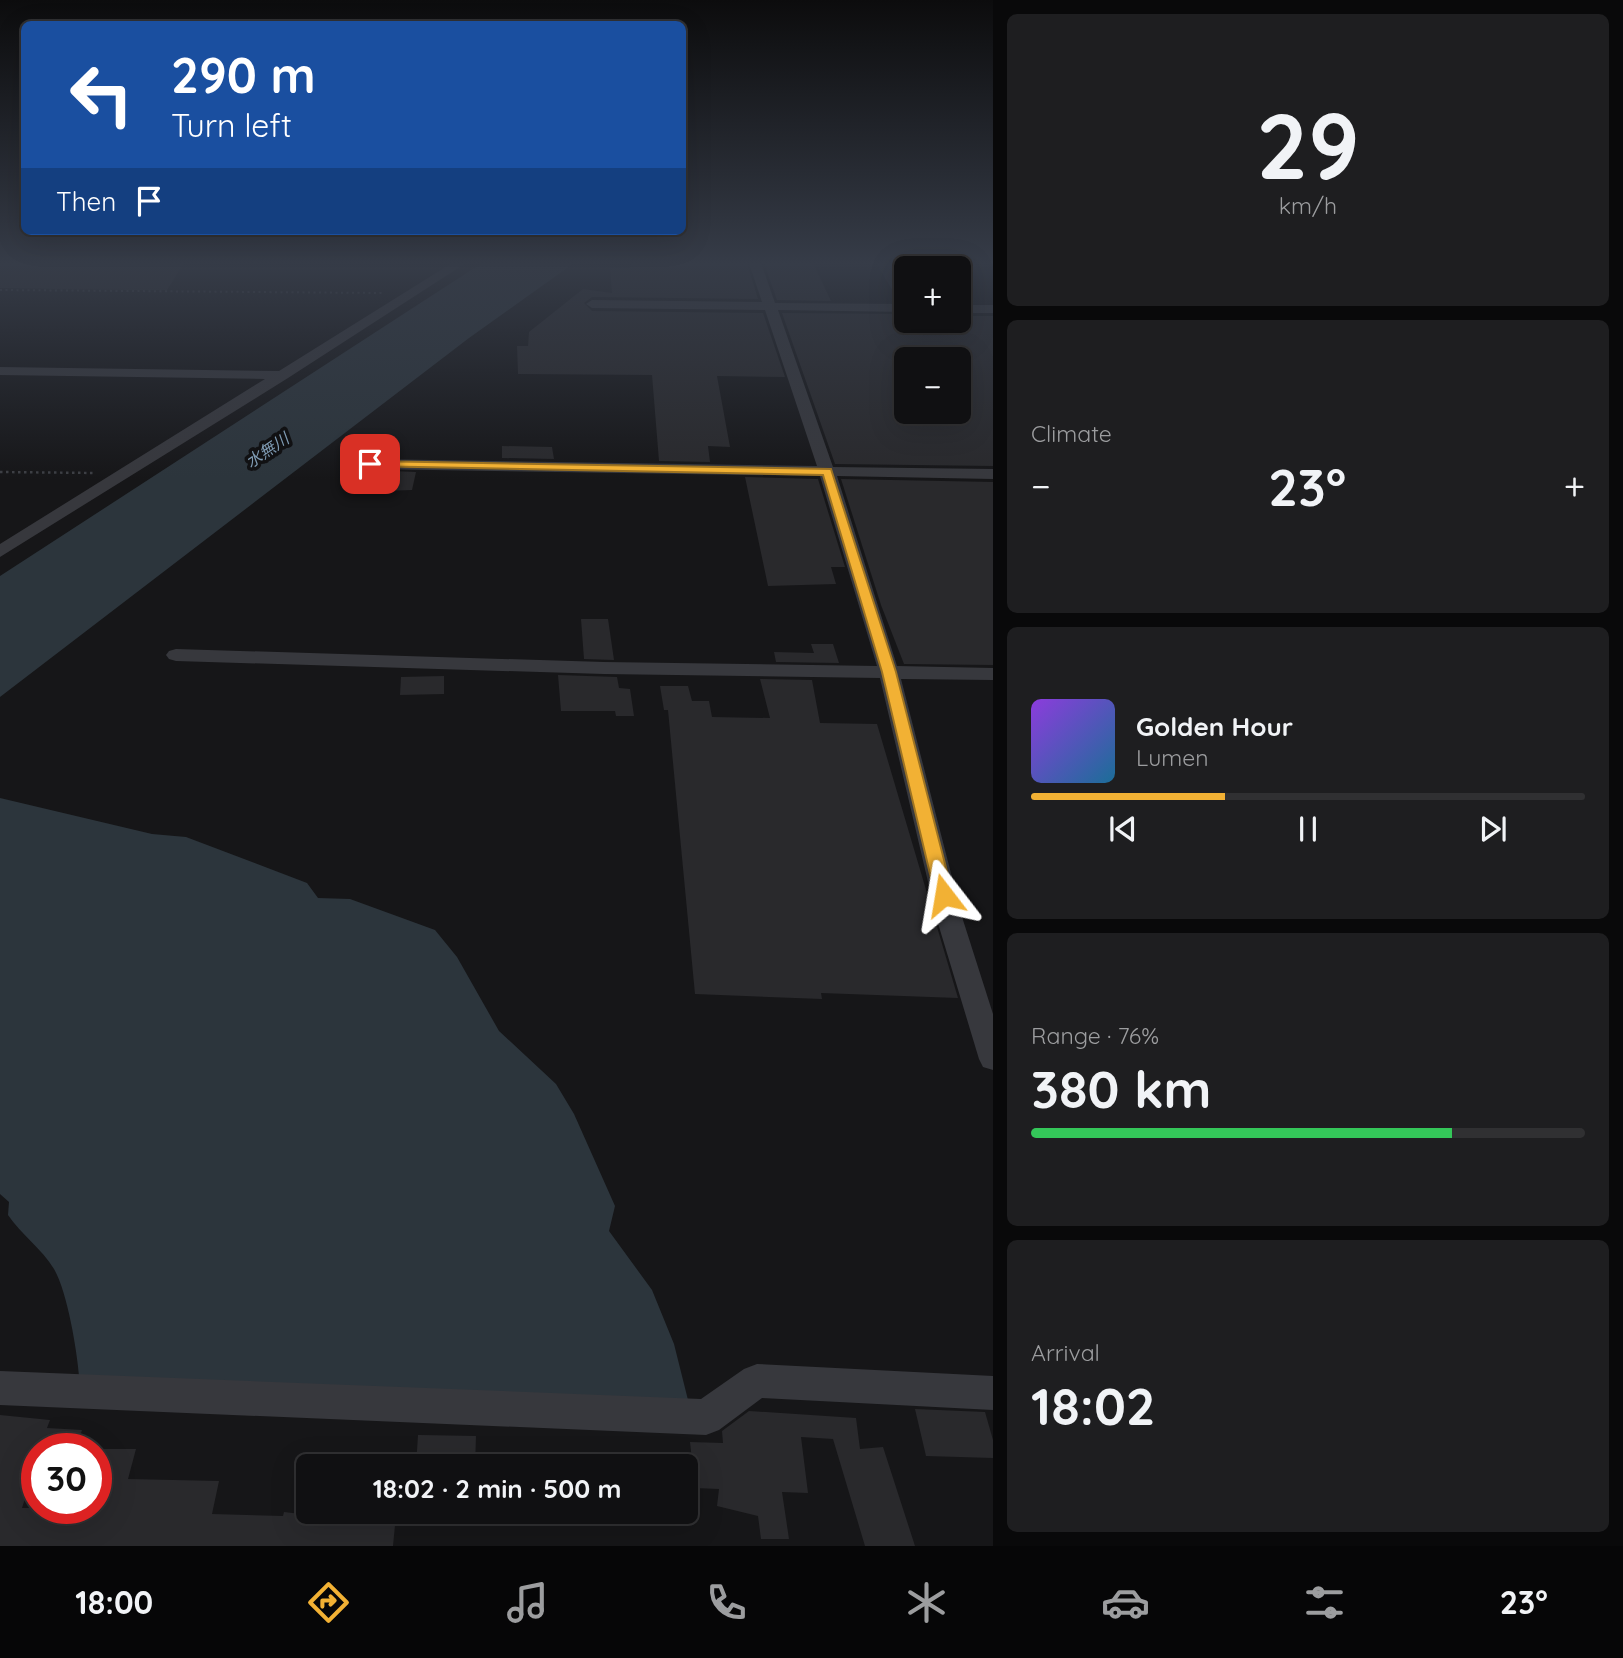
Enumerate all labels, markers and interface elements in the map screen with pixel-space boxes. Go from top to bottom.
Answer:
text: 290 m [171,44,316,105]
icon: left [56,49,147,140]
text: 29 [1256,88,1360,202]
text: Turn left [171,105,292,145]
icon: arrive [130,182,168,220]
text: Then [56,185,116,218]
text: km/h [1279,191,1337,220]
map controls [894,256,971,424]
button: + [894,256,971,333]
button: − [894,347,971,424]
text: Climate [1031,419,1112,448]
water label: 水無川 [242,427,294,472]
pin [340,434,400,494]
icon: arrive [351,445,389,483]
text: 23° [1268,454,1346,519]
text: − [1031,462,1051,510]
text: + [1564,462,1585,510]
text: Golden Hour [1136,710,1293,743]
text: Lumen [1136,743,1209,772]
icon: previous [1104,810,1142,848]
icon: pause [1289,810,1327,848]
icon: next [1474,810,1512,848]
position arrow [907,858,981,932]
text: Range · 76% [1031,1021,1159,1050]
text: 380 km [1031,1056,1211,1121]
text: Arrival [1031,1338,1100,1367]
text: 18:02 [1031,1373,1155,1438]
speed limit sign: 30 [21,1433,112,1524]
text: 18:02 · 2 min · 500 m [373,1472,621,1505]
icon: directions [304,1578,353,1627]
icon: music [503,1578,552,1627]
icon: phone [702,1578,751,1627]
icon: climate [902,1578,951,1627]
icon: car [1101,1578,1150,1627]
icon: filters [1300,1578,1349,1627]
text: 18:00 [75,1582,153,1622]
text: 23° [1500,1582,1548,1622]

